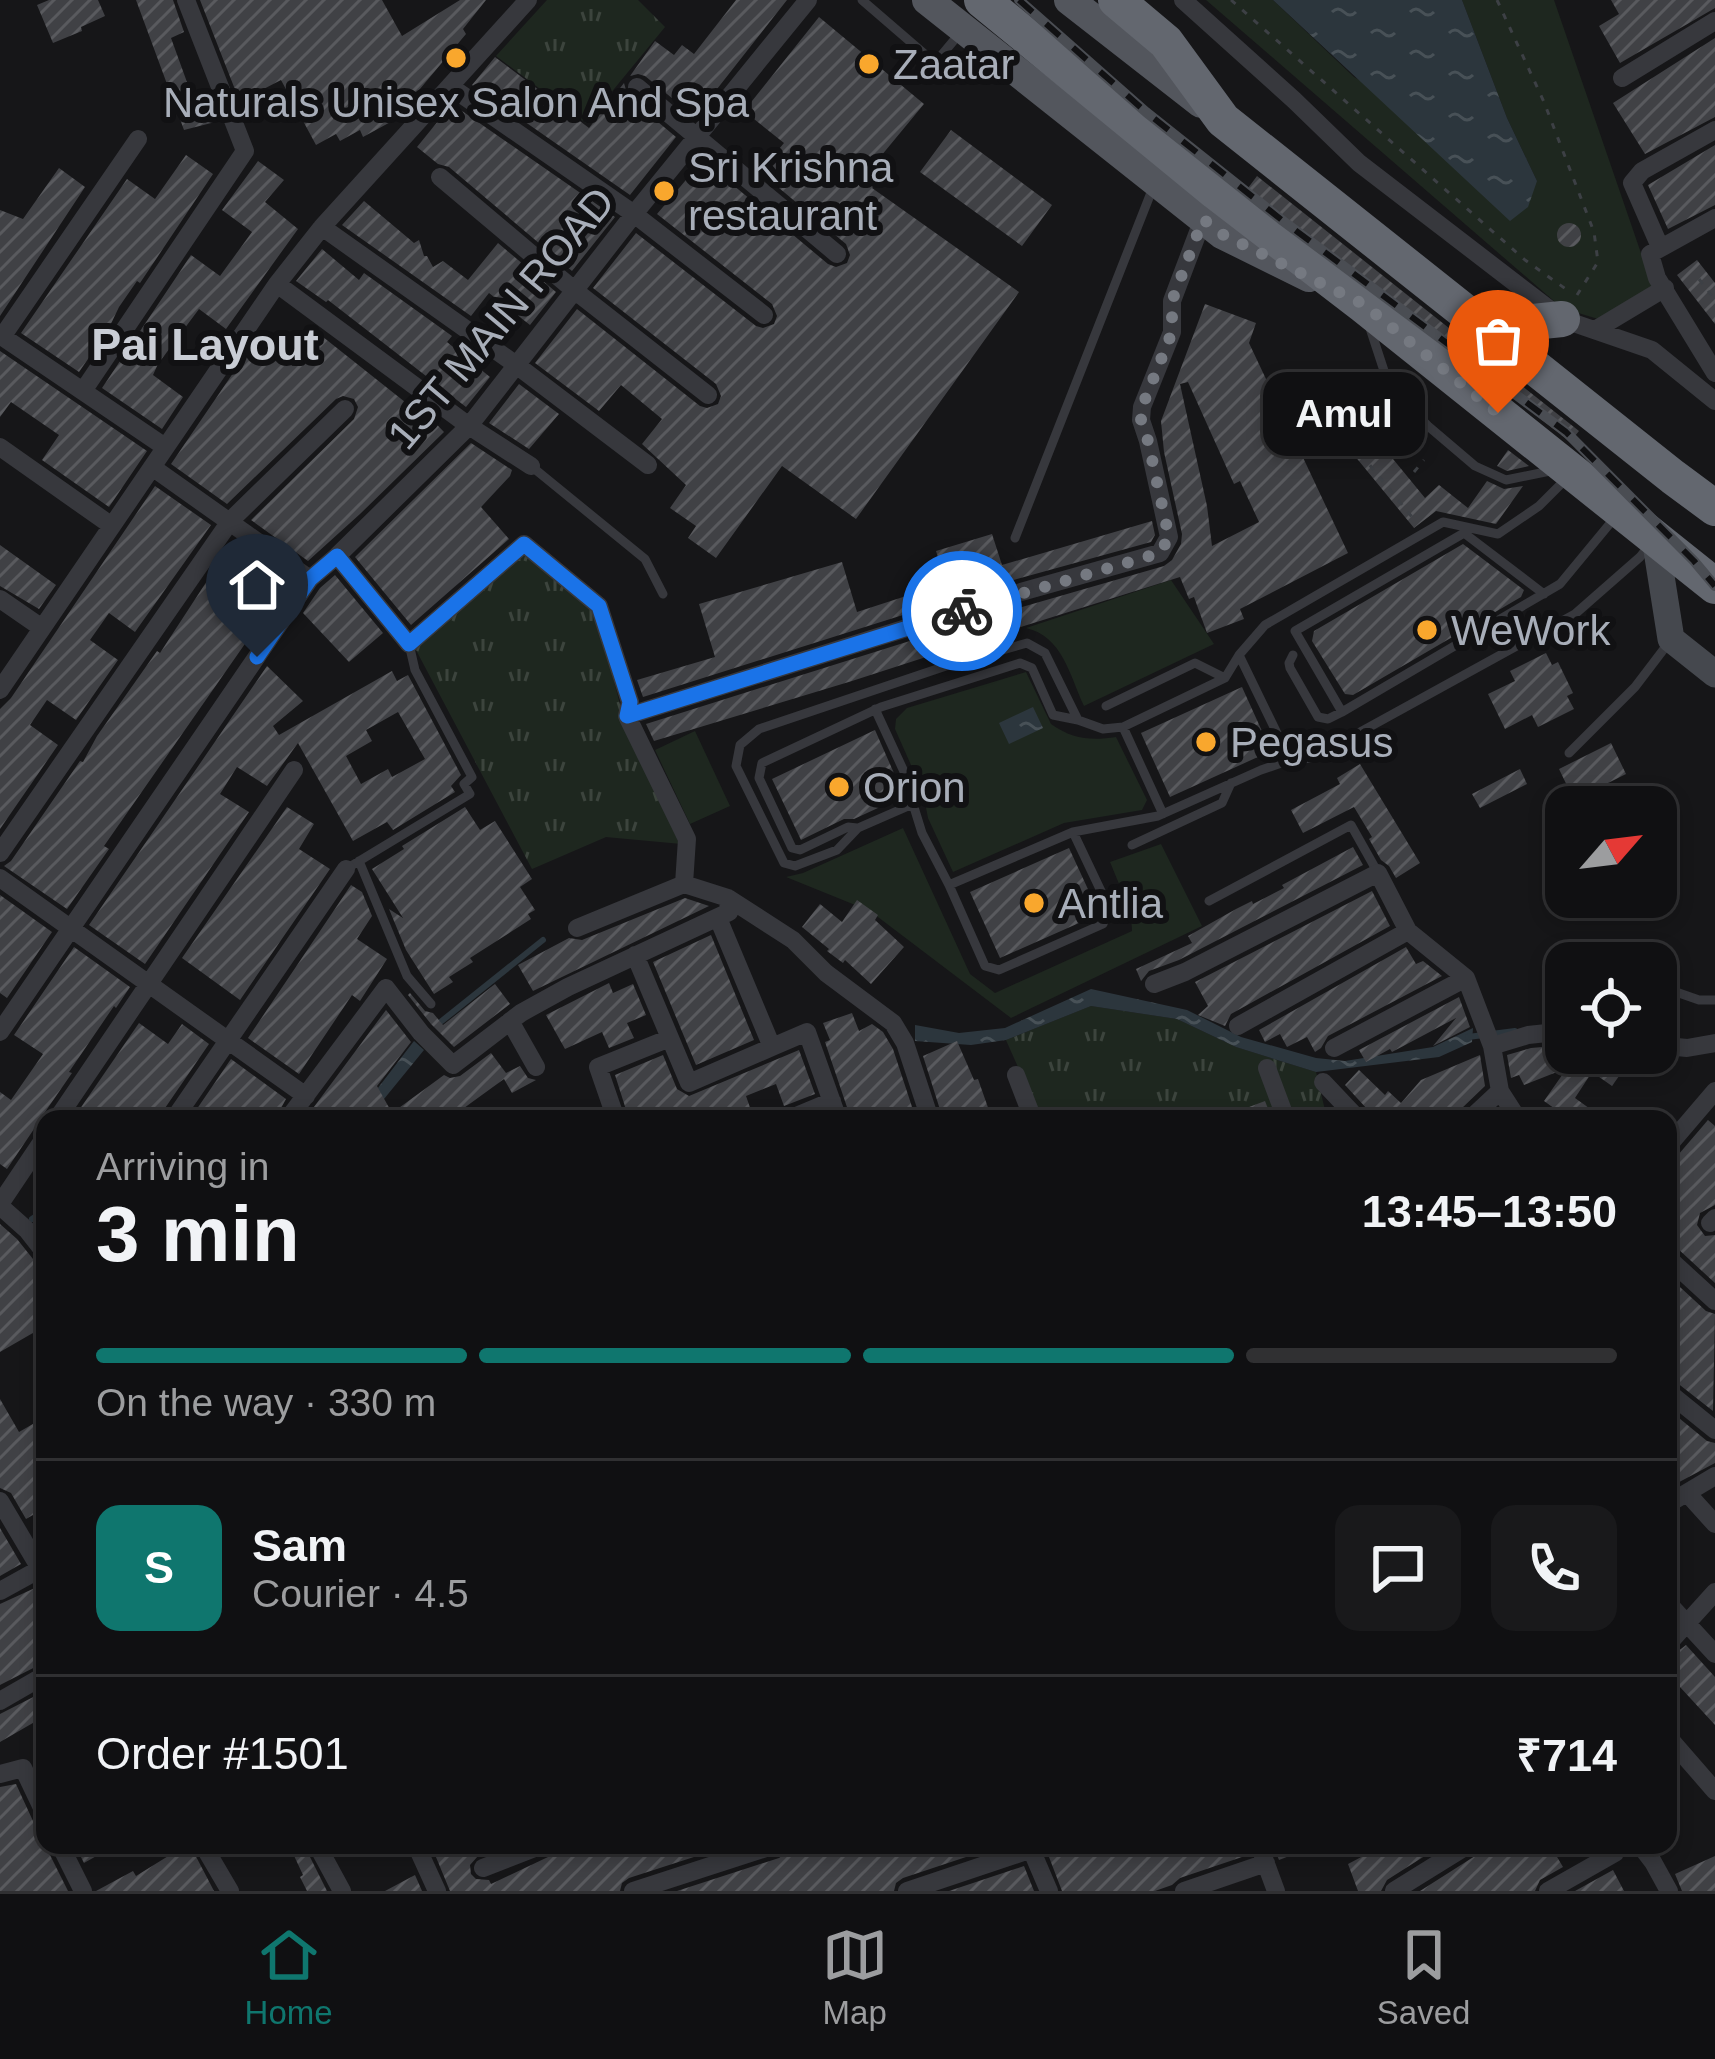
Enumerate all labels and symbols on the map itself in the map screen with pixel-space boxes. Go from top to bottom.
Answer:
place label: Zaatar [893,41,1014,88]
marker: Naturals Unisex Salon And Spa [443,45,469,71]
marker: Zaatar [856,51,882,77]
place label: Naturals Unisex Salon And Spa [163,79,750,126]
place label: Sri Krishna restaurant [688,144,894,239]
street label: 1ST MAIN ROAD [378,178,624,458]
marker: Sri Krishna restaurant [651,178,677,204]
pin [1447,290,1549,413]
district label: Pai Layout [91,319,319,370]
callout: Amul [1264,371,1426,455]
pin [206,534,308,657]
courier [902,551,1022,671]
place label: WeWork [1451,607,1611,654]
marker: WeWork [1414,617,1440,643]
place label: Pegasus [1230,719,1393,766]
marker: Pegasus [1193,729,1219,755]
place label: Orion [863,764,966,811]
marker: Orion [826,774,852,800]
north arrow [1545,786,1677,918]
place label: Antlia [1058,880,1164,927]
marker: Antlia [1021,890,1047,916]

